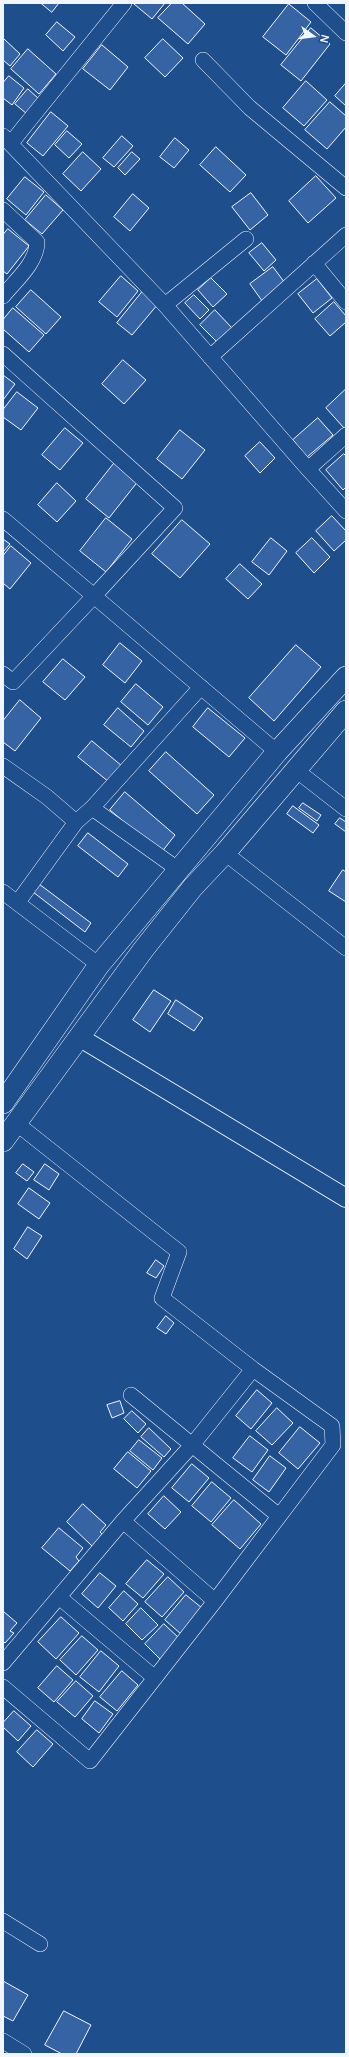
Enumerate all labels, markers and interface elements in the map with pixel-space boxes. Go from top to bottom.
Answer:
north arrow [293,16,333,56]
text: N [317,33,333,45]

